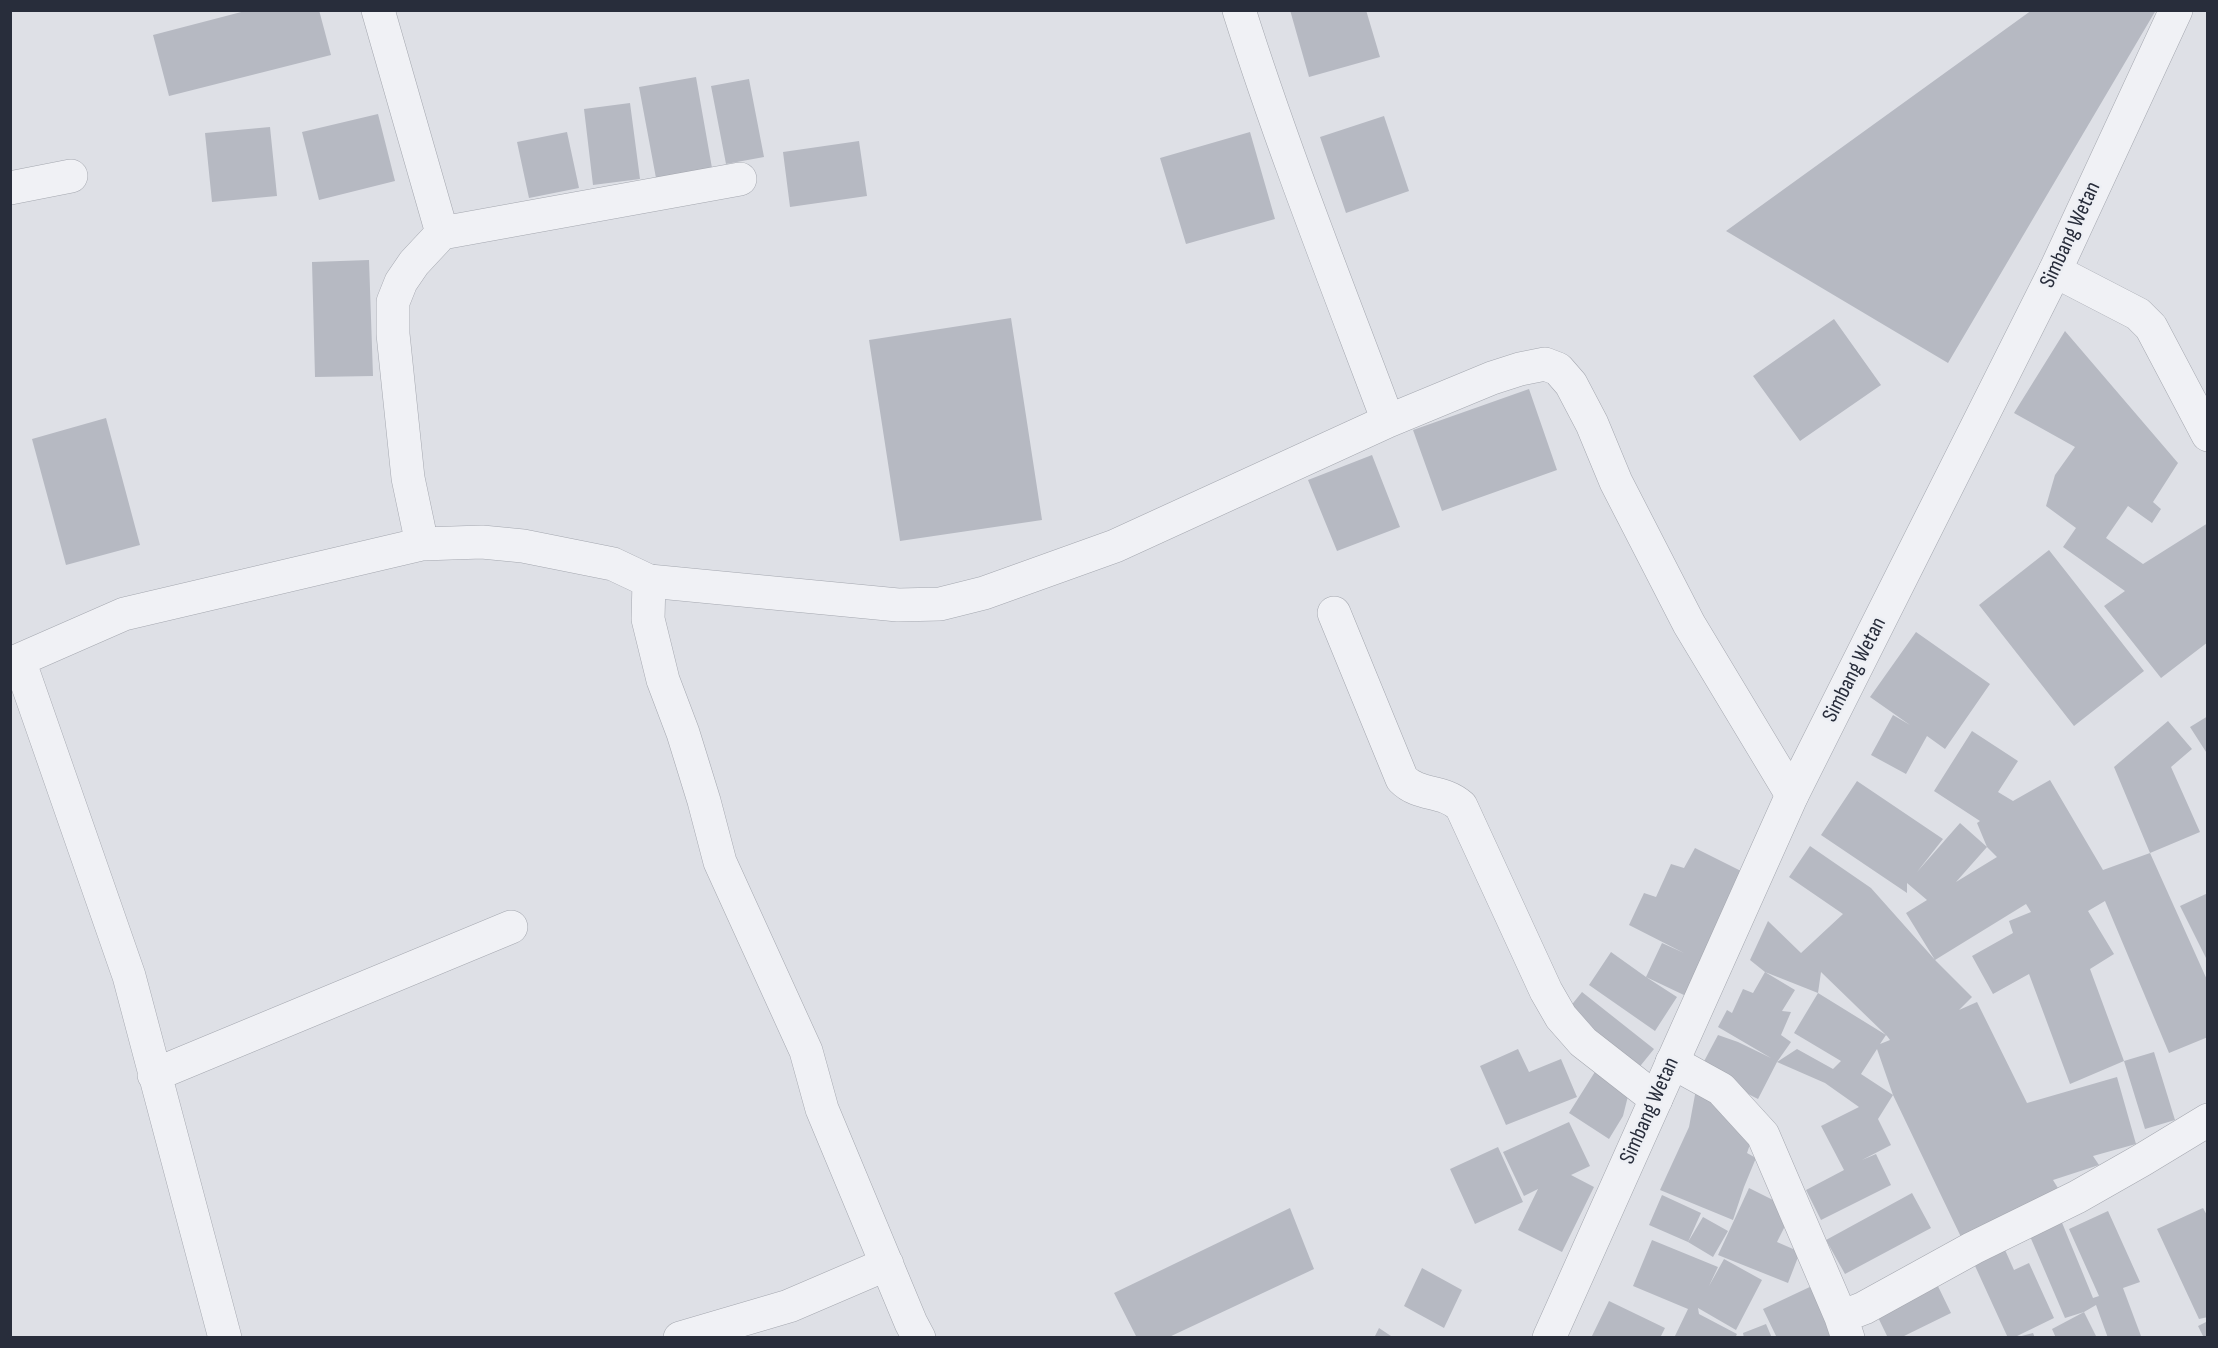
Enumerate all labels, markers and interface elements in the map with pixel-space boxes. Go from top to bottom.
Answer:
street label: Simbang Wetan [2035,178,2107,292]
street label: Simbang Wetan [1817,613,1893,727]
street label: Simbang Wetan [1615,1054,1685,1168]

